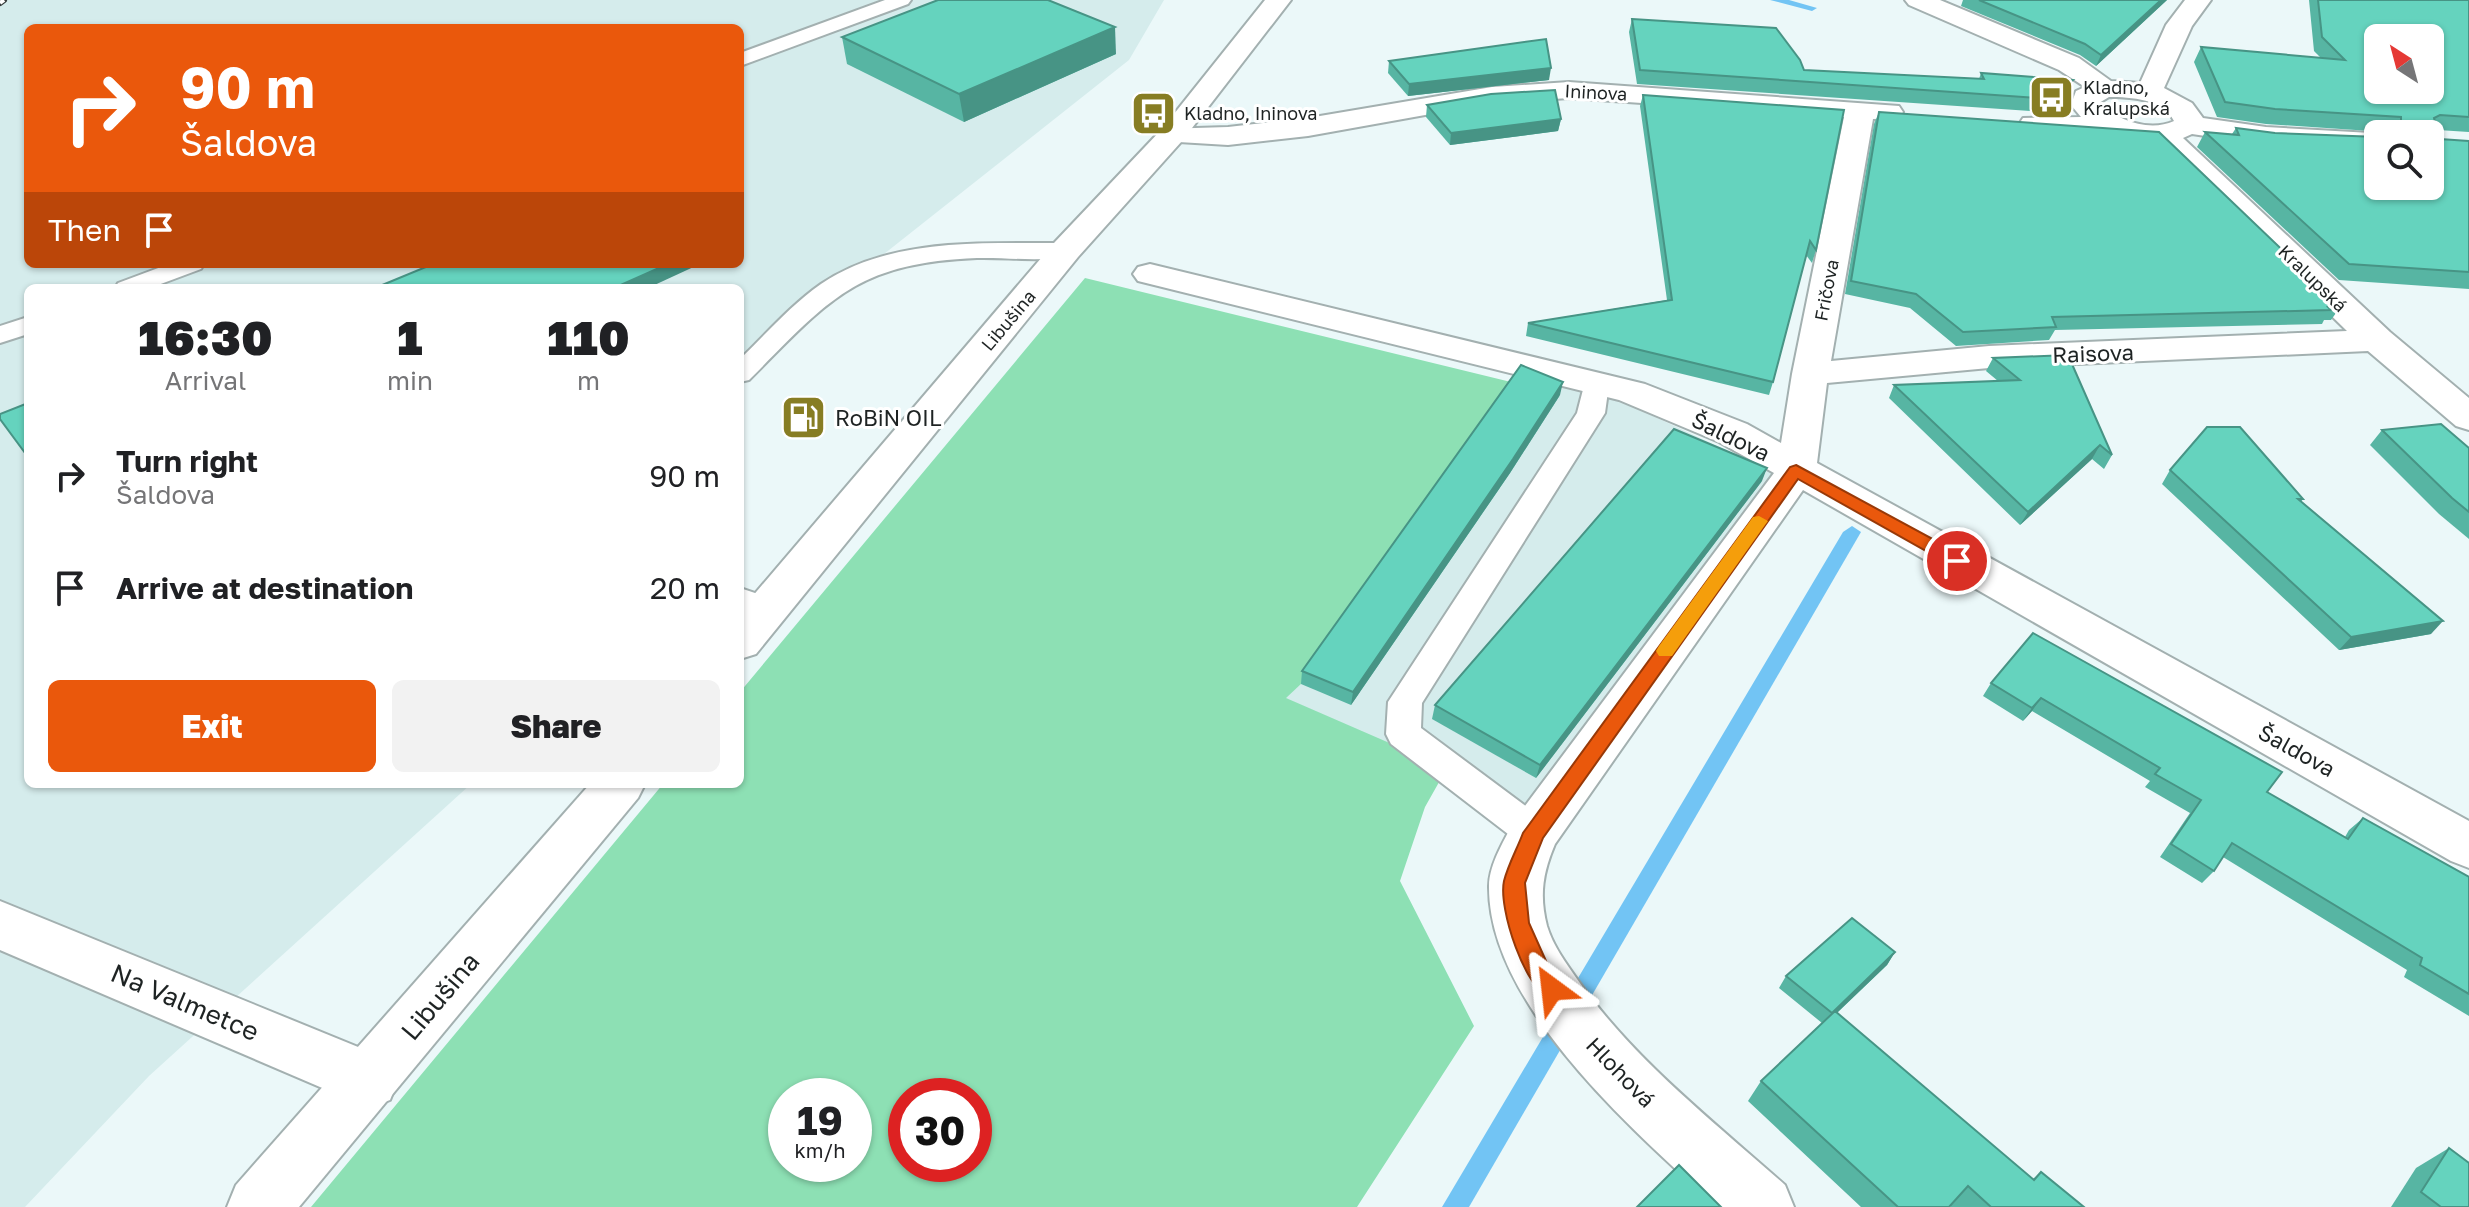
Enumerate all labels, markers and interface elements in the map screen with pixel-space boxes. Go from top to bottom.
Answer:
north arrow [2364,24,2444,104]
map controls [2364,24,2444,200]
text: 90 m [180,53,315,120]
icon: right [48,56,152,160]
bus stop icon: Kladno, Kralupská [2028,73,2076,121]
place label: Kladno, Kralupská [2083,76,2170,119]
street label: Ininova [1564,79,1628,105]
bus stop icon: Kladno, Ininova [1129,89,1177,137]
place label: Kladno, Ininova [1184,102,1317,124]
button: search [2364,120,2444,200]
text: Šaldova [180,121,317,164]
icon: arrive [137,208,181,252]
text: Then [48,212,121,248]
street label: Kralupská [2274,240,2352,316]
street label: Fričova [1809,257,1843,323]
street label: Libušina [976,285,1040,355]
text: 16:30 [138,308,273,366]
text: 1 [397,308,423,366]
text: 110 [547,308,630,366]
street label: Raisova [2052,338,2134,368]
text: Arrival [165,365,246,396]
text: min [387,365,433,396]
text: m [577,365,600,396]
fuel station icon: RoBiN OIL [780,393,828,441]
place label: RoBiN OIL [835,404,942,431]
street label: Šaldova [1687,406,1775,466]
text: Turn right [116,443,258,479]
icon: right [48,454,92,498]
text: 90 m [649,458,720,494]
text: Šaldova [116,479,215,510]
pin [1923,527,1991,595]
icon: arrive [1935,539,1979,583]
icon: arrive [48,566,92,610]
text: Arrive at destination [116,570,413,606]
text: 20 m [650,570,720,606]
button: Exit [48,680,376,772]
button: Share [392,680,720,772]
street label: Šaldova [2254,718,2340,782]
street label: Libušina [394,946,486,1046]
position arrow [1510,947,1594,1031]
street label: Na Valmetce [106,957,264,1047]
street label: Hlohová [1581,1031,1661,1113]
speed limit sign: 30 [888,1078,992,1182]
text: 19 [797,1096,843,1144]
text: km/h [795,1138,845,1162]

